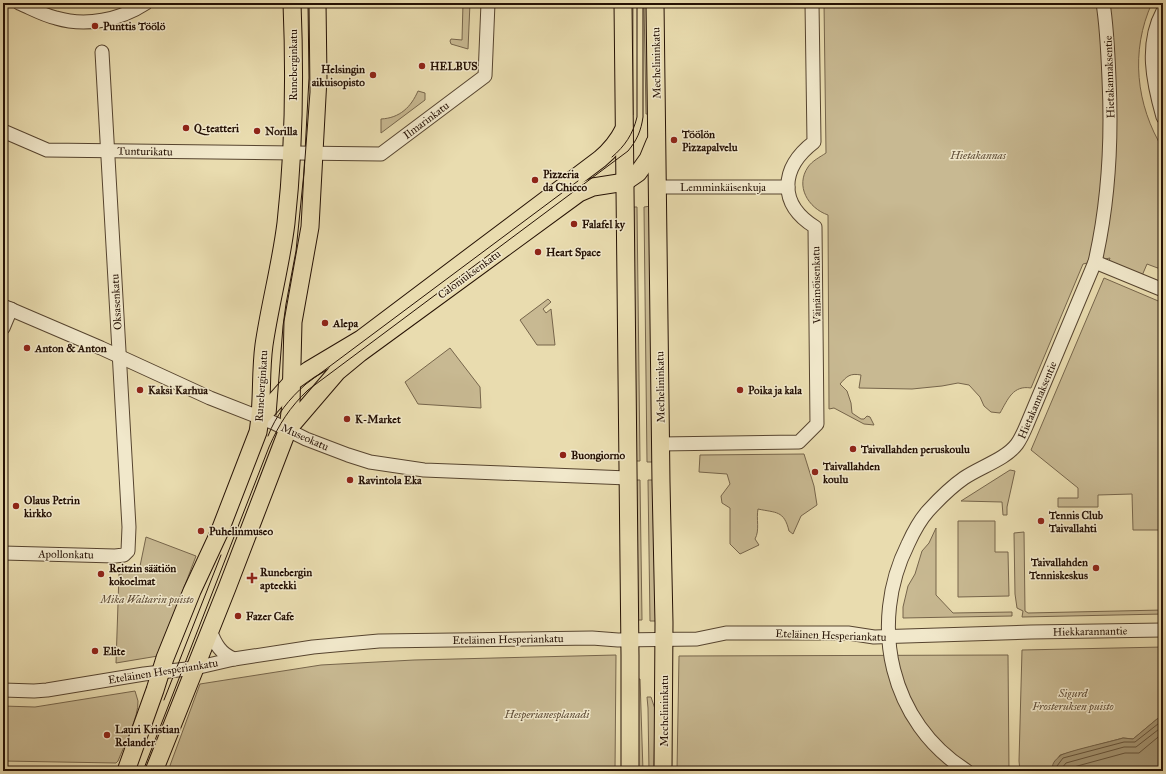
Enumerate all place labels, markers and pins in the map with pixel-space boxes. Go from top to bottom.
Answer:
place label: Punttis Töölö [103,20,166,33]
marker: Punttis Töölö [90,21,100,31]
place label: HELBUS [430,60,478,73]
marker: HELBUS [417,61,427,71]
place label: Helsingin aikuisopisto [312,63,365,90]
marker: Helsingin aikuisopisto [368,70,378,80]
place label: Q-teatteri [194,122,240,136]
marker: Q-teatteri [181,123,191,133]
place label: Norilla [265,125,298,138]
marker: Norilla [252,126,262,136]
place label: Töölön Pizzapalvelu [681,128,738,155]
marker: Töölön Pizzapalvelu [669,135,679,145]
place label: Pizzeria da Chicco [543,168,587,194]
marker: Pizzeria da Chicco [530,175,540,185]
place label: Falafel ky [582,218,626,232]
marker: Falafel ky [569,219,579,229]
place label: Heart Space [546,246,601,260]
marker: Heart Space [533,247,543,257]
place label: Alepa [332,317,358,331]
marker: Alepa [320,318,330,328]
place label: Anton & Anton [34,342,107,355]
marker: Anton & Anton [22,343,32,353]
place label: Kaksi Karhua [148,384,208,397]
place label: Poika ja kala [748,384,802,398]
marker: Kaksi Karhua [135,385,145,395]
marker: Poika ja kala [735,385,745,395]
place label: K-Market [355,413,401,426]
marker: K-Market [342,414,352,424]
place label: Taivallahden peruskoulu [860,443,970,457]
marker: Taivallahden peruskoulu [848,444,858,454]
place label: Buongiorno [571,449,625,462]
marker: Buongiorno [558,450,568,460]
place label: Taivallahden koulu [822,460,880,486]
marker: Taivallahden koulu [810,467,820,477]
place label: Ravintola Eka [358,474,422,487]
marker: Ravintola Eka [345,475,355,485]
place label: Olaus Petrin kirkko [24,494,80,520]
marker: Olaus Petrin kirkko [11,501,21,511]
place label: Tennis Club Taivallahti [1048,509,1104,535]
marker: Tennis Club Taivallahti [1036,516,1046,526]
place label: Puhelinmuseo [209,525,273,538]
marker: Puhelinmuseo [196,526,206,536]
place label: Taivallahden Tenniskeskus [1028,556,1088,582]
place label: Reitzin säätiön kokoelmat [109,562,176,588]
marker: Taivallahden Tenniskeskus [1091,563,1101,573]
place label: Runebergin apteekki [260,566,312,593]
marker: Reitzin säätiön kokoelmat [96,569,106,579]
marker: Runebergin apteekki [247,573,257,583]
place label: Fazer Cafe [246,610,294,623]
marker: Fazer Cafe [233,611,243,621]
place label: Elite [103,645,126,658]
marker: Elite [90,646,100,656]
place label: Lauri Kristian Relander [115,723,180,749]
marker: Lauri Kristian Relander [102,730,112,740]

